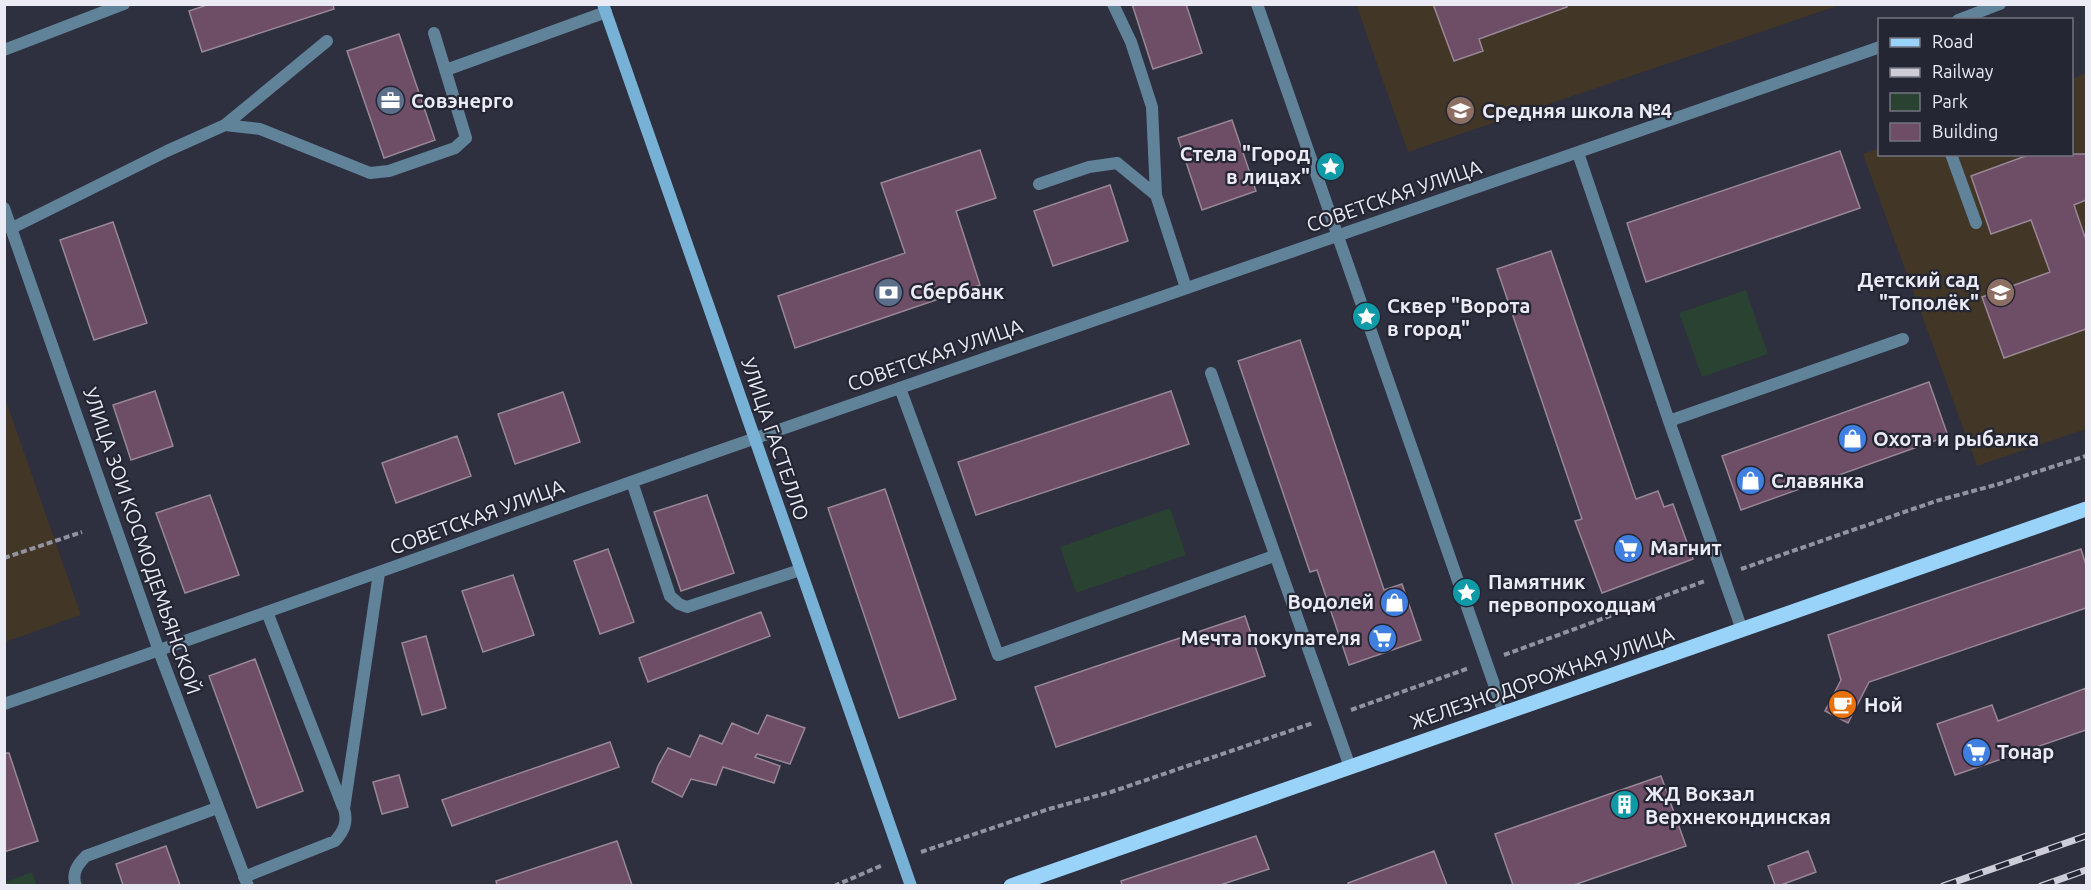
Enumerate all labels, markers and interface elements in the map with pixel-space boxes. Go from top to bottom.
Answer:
legend [1878,18,2073,156]
text: Road [1932,31,1974,51]
text: Railway [1932,61,1994,81]
office icon: Совэнерго [374,85,406,117]
place label: Совэнерго [411,89,514,112]
text: Park [1932,91,1968,111]
school or university icon: Средняя школа №4 [1445,95,1477,127]
place label: Средняя школа №4 [1482,99,1672,122]
text: Building [1932,121,1998,141]
place label: Стела "Город в лицах" [1180,142,1310,188]
place icon: Стела "Город в лицах" [1315,150,1347,182]
street label: СОВЕТСКАЯ УЛИЦА [1303,155,1484,236]
place label: Детский сад "Тополёк" [1857,268,1979,314]
bank icon: Сбербанк [873,276,905,308]
school or university icon: Детский сад "Тополёк" [1984,276,2016,308]
place label: Сбербанк [910,280,1005,303]
place label: Сквер "Ворота в город" [1387,294,1530,340]
place icon: Сквер "Ворота в город" [1350,301,1382,333]
street label: СОВЕТСКАЯ УЛИЦА [844,314,1025,395]
street label: УЛИЦА ГАСТЕЛЛО [737,355,814,523]
street label: УЛИЦА ЗОИ КОСМОДЕМЬЯНСКОЙ [79,384,206,697]
shop icon: Охота и рыбалка [1836,423,1868,455]
place label: Охота и рыбалка [1873,427,2039,450]
shop icon: Славянка [1734,465,1766,497]
place label: Славянка [1771,469,1864,492]
street label: СОВЕТСКАЯ УЛИЦА [387,474,567,559]
supermarket icon: Магнит [1613,532,1645,564]
place label: Магнит [1650,536,1722,559]
place label: Памятник первопроходцам [1488,570,1656,616]
place icon: Памятник первопроходцам [1451,577,1483,609]
shop icon: Водолей [1379,586,1411,618]
place label: Водолей [1287,590,1374,613]
street label: ЖЕЛЕЗНОДОРОЖНАЯ УЛИЦА [1407,621,1677,734]
supermarket icon: Мечта покупателя [1366,622,1398,654]
place label: Мечта покупателя [1181,626,1361,649]
cafe icon: Ной [1827,689,1859,721]
place label: Ной [1864,693,1903,716]
supermarket icon: Тонар [1960,736,1992,768]
place label: Тонар [1997,740,2054,763]
place label: ЖД Вокзал Верхнекондинская [1645,782,1831,828]
building icon: ЖД Вокзал Верхнекондинская [1608,789,1640,821]

